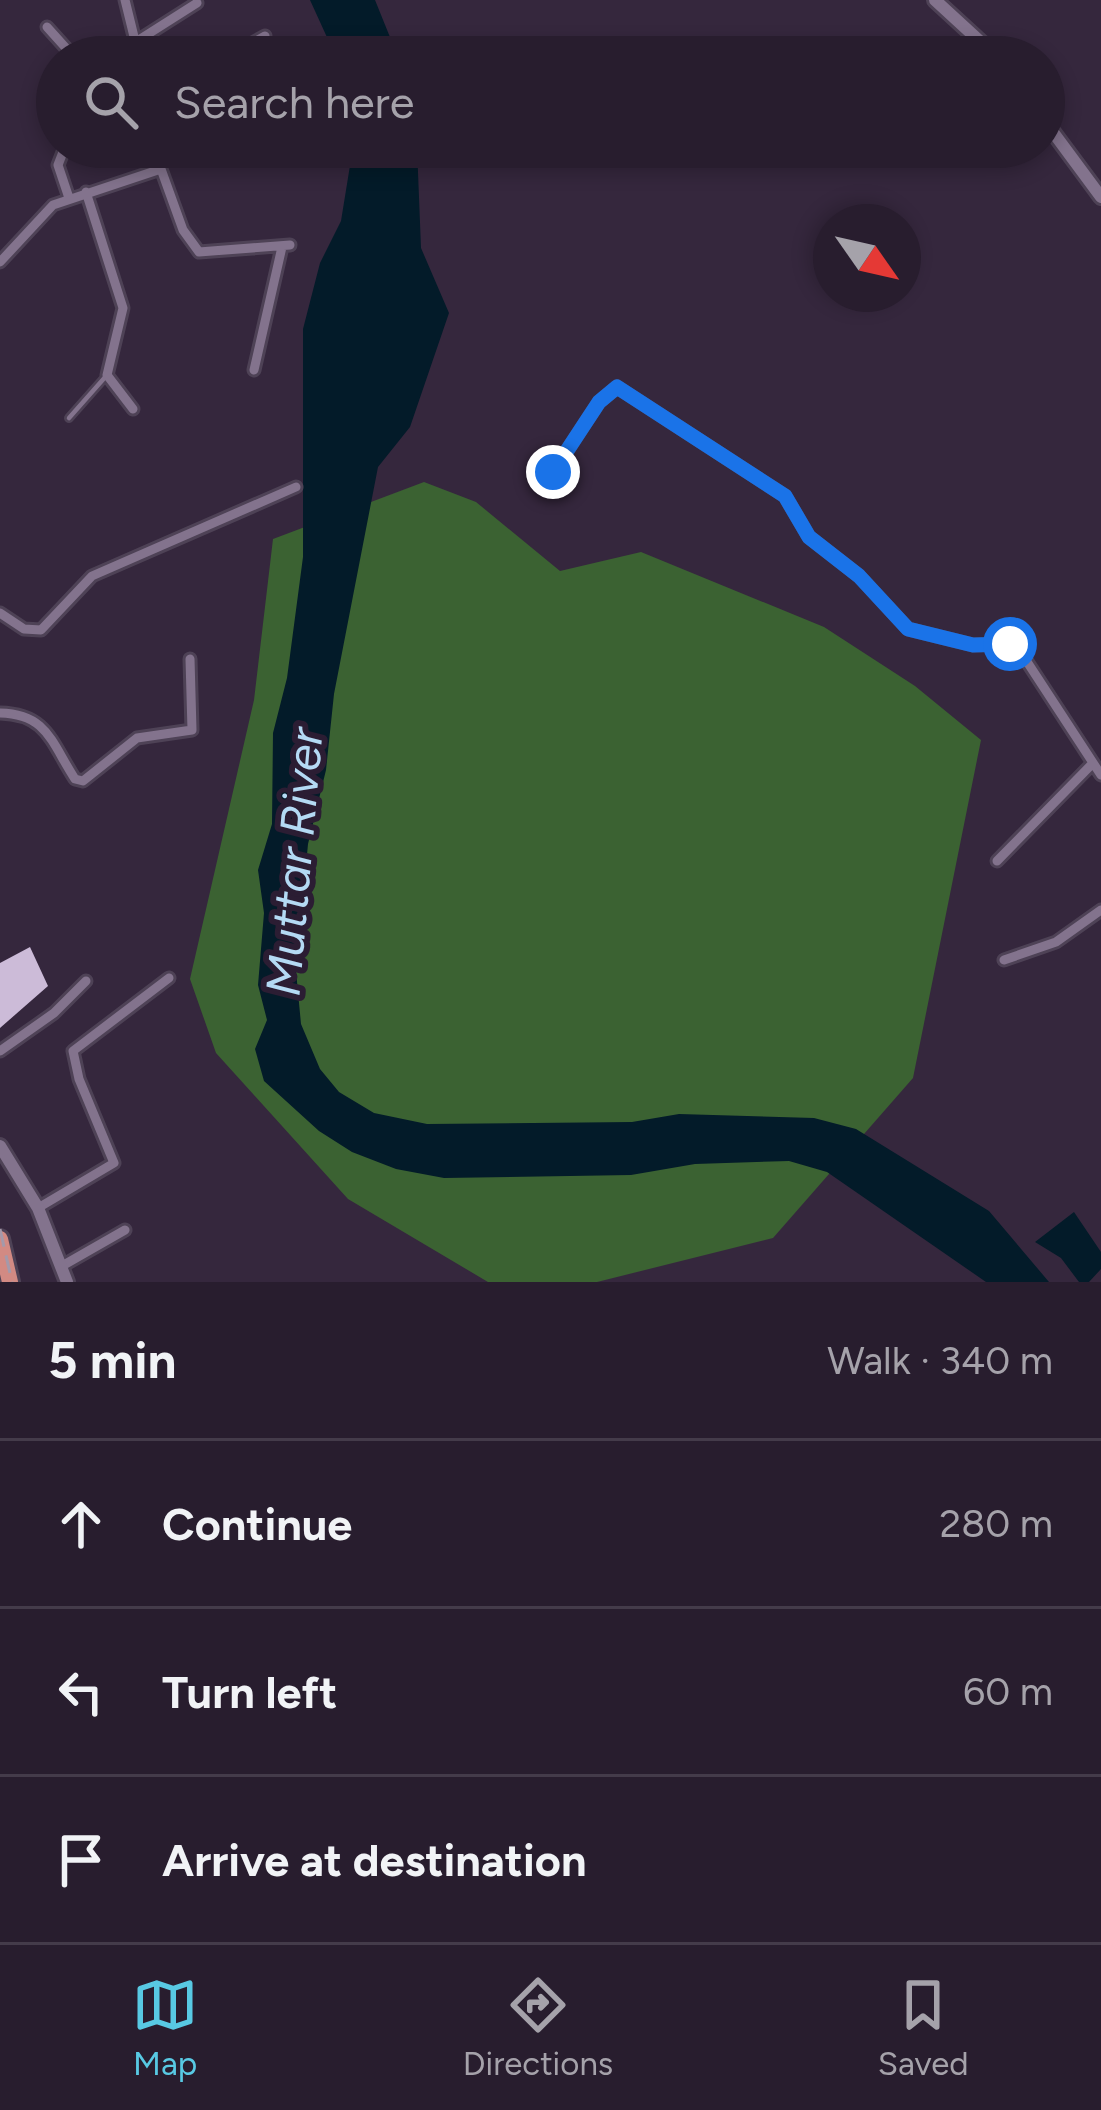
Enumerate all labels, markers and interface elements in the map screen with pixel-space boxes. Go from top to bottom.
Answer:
search box [36,36,1065,168]
icon: search [78,69,144,135]
text: Search here [174,75,414,129]
north arrow [813,204,921,312]
route end [526,445,580,499]
route start [983,617,1037,671]
water label: Muttar River [253,724,335,999]
text: 5 min [48,1330,177,1391]
text: Walk · 340 m [827,1337,1053,1384]
icon: ahead [48,1491,114,1557]
text: Continue [162,1497,352,1551]
text: 280 m [939,1500,1053,1547]
icon: left [48,1659,114,1725]
text: Turn left [162,1665,337,1719]
text: 60 m [963,1668,1053,1715]
icon: arrive [48,1827,114,1893]
text: Arrive at destination [162,1833,586,1887]
tab: Map [132,1972,198,2083]
tab: Directions [463,1972,613,2083]
tab: Saved [878,1972,969,2083]

